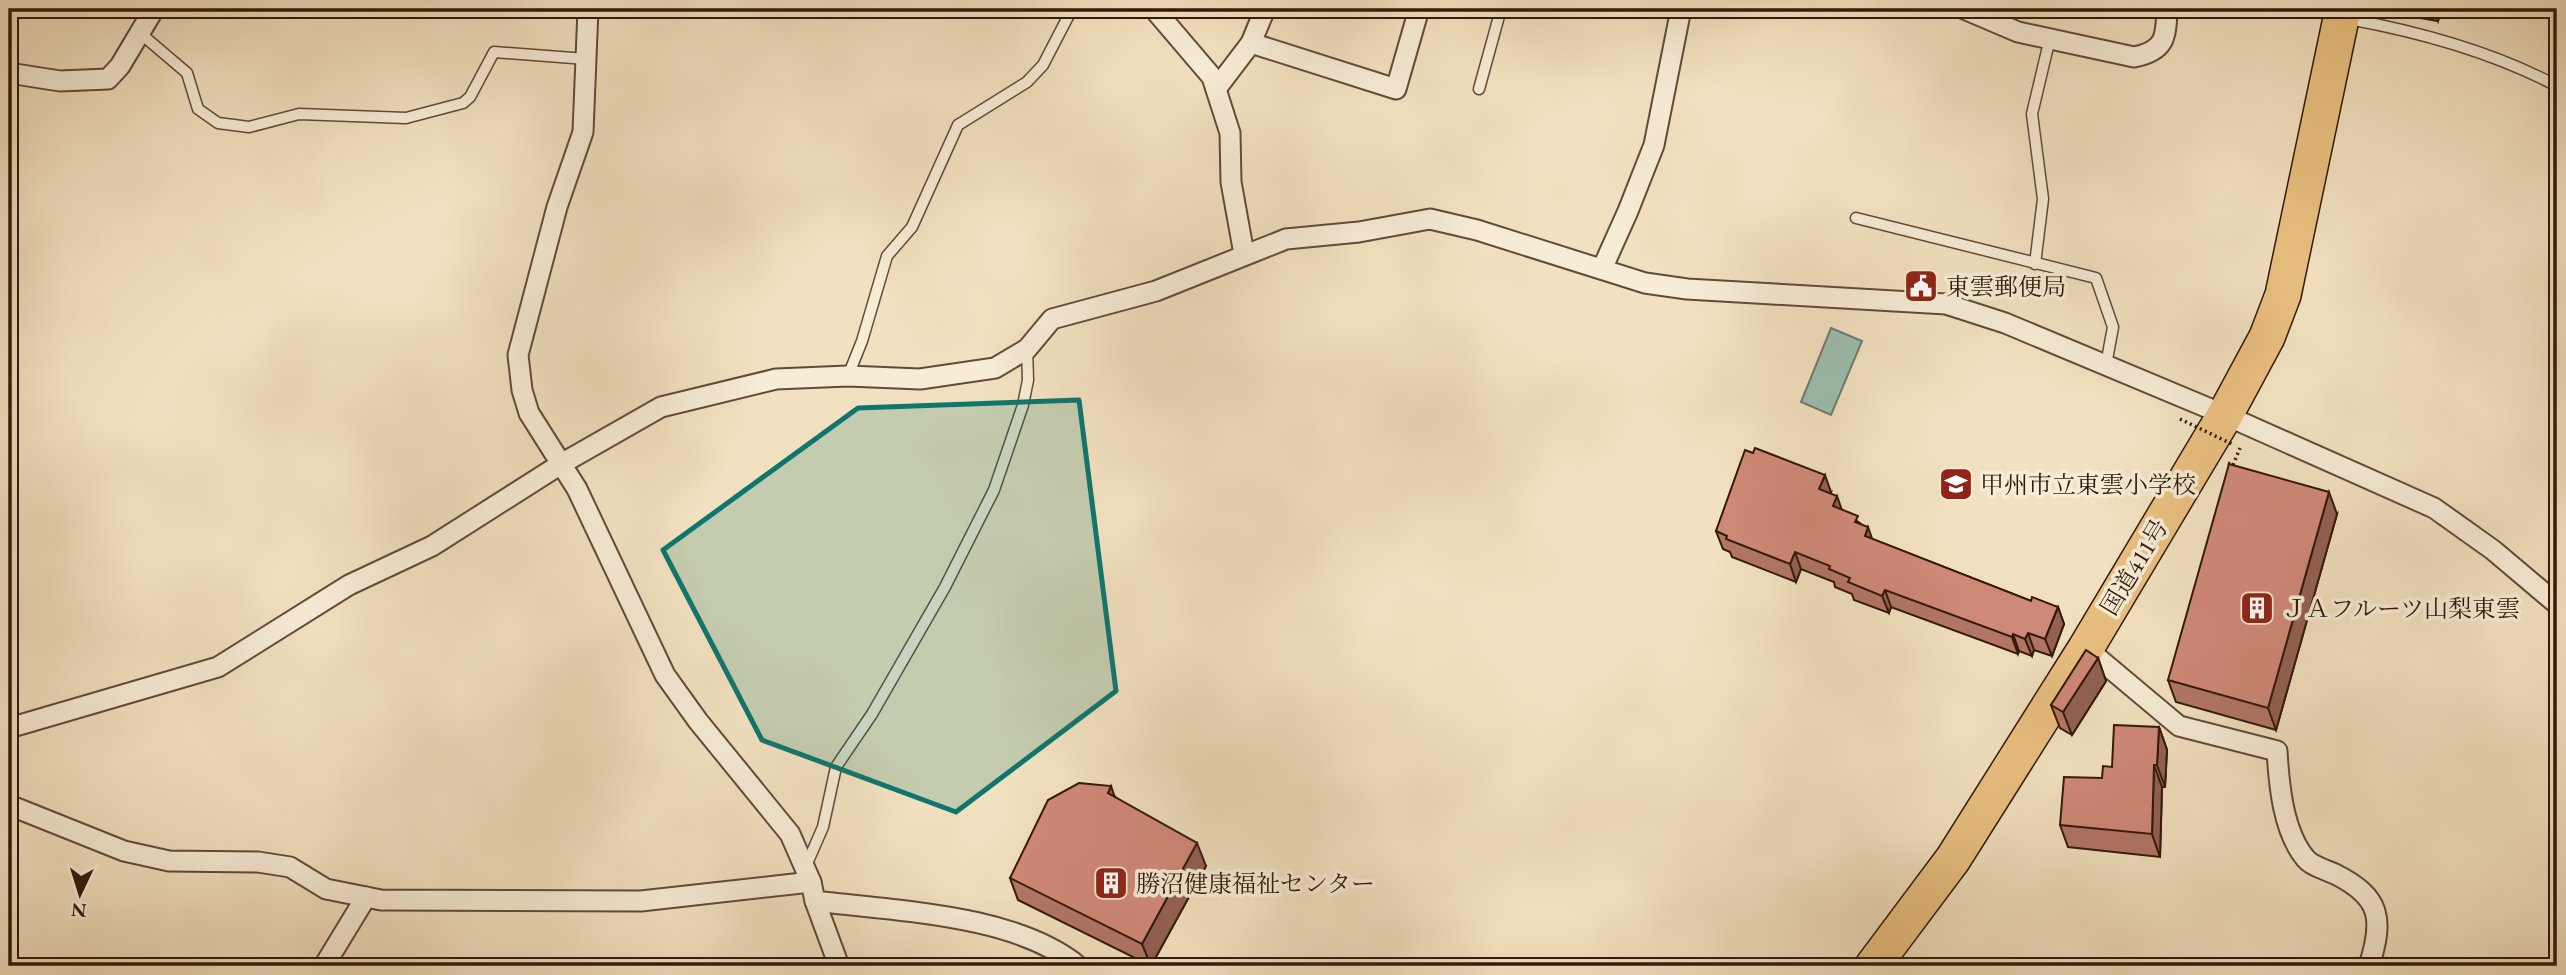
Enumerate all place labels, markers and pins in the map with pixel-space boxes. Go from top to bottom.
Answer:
public building icon: 東雲郵便局 [1902,267,1940,305]
place label: 東雲郵便局 [1946,271,2066,302]
school or university icon: 甲州市立東雲小学校 [1937,465,1975,503]
place label: 甲州市立東雲小学校 [1980,469,2196,500]
building icon: ＪＡフルーツ山梨東雲 [2238,589,2276,627]
place label: ＪＡフルーツ山梨東雲 [2282,593,2520,624]
building icon: 勝沼健康福祉センター [1092,864,1130,902]
place label: 勝沼健康福祉センター [1136,868,1375,899]

